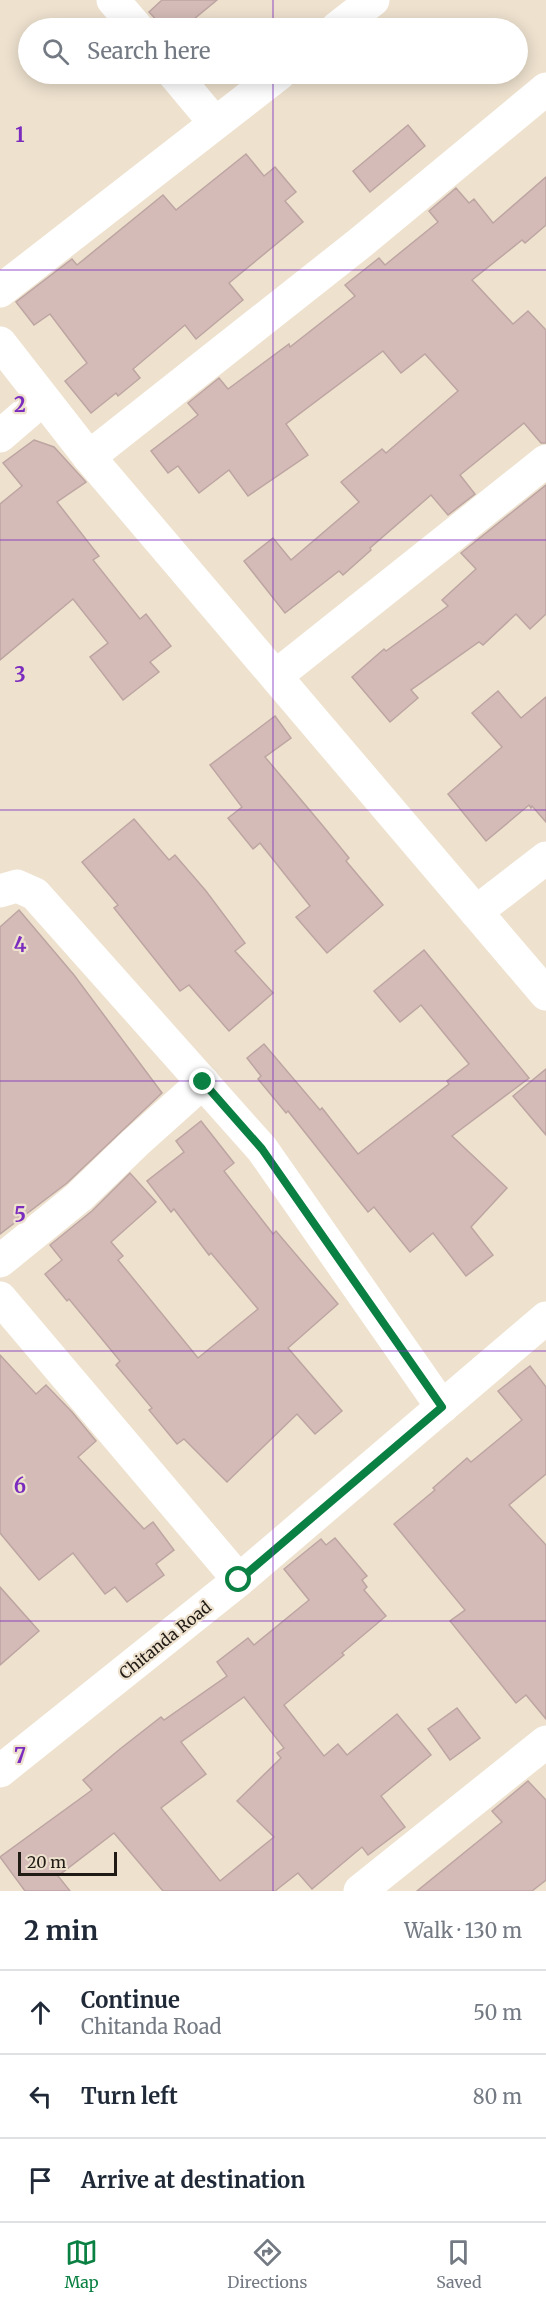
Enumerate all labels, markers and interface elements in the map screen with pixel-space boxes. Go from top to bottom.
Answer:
search box [18,18,528,84]
icon: search [39,35,72,68]
text: Search here [87,37,210,65]
text: 1 [15,122,25,147]
text: 2 [14,392,26,417]
text: 3 [14,662,26,687]
text: 4 [14,932,27,957]
route end [189,1068,215,1094]
text: 5 [14,1202,26,1227]
text: 6 [14,1473,26,1498]
route start [225,1566,251,1592]
street label: Chitanda Road [115,1597,215,1683]
text: 7 [14,1743,26,1768]
scale bar [18,1849,117,1876]
text: 20 m [27,1852,66,1872]
text: 2 min [24,1914,98,1947]
text: Walk · 130 m [404,1918,522,1943]
text: Continue [81,1986,180,2014]
icon: ahead [24,1996,57,2029]
text: 50 m [473,2000,522,2025]
text: Chitanda Road [81,2014,222,2039]
icon: left [24,2080,57,2113]
text: Turn left [81,2082,178,2110]
text: 80 m [473,2084,522,2109]
icon: arrive [24,2164,57,2197]
text: Arrive at destination [81,2166,305,2194]
tab: Map [64,2236,99,2292]
tab: Directions [227,2236,307,2292]
tab: Saved [436,2236,482,2292]

